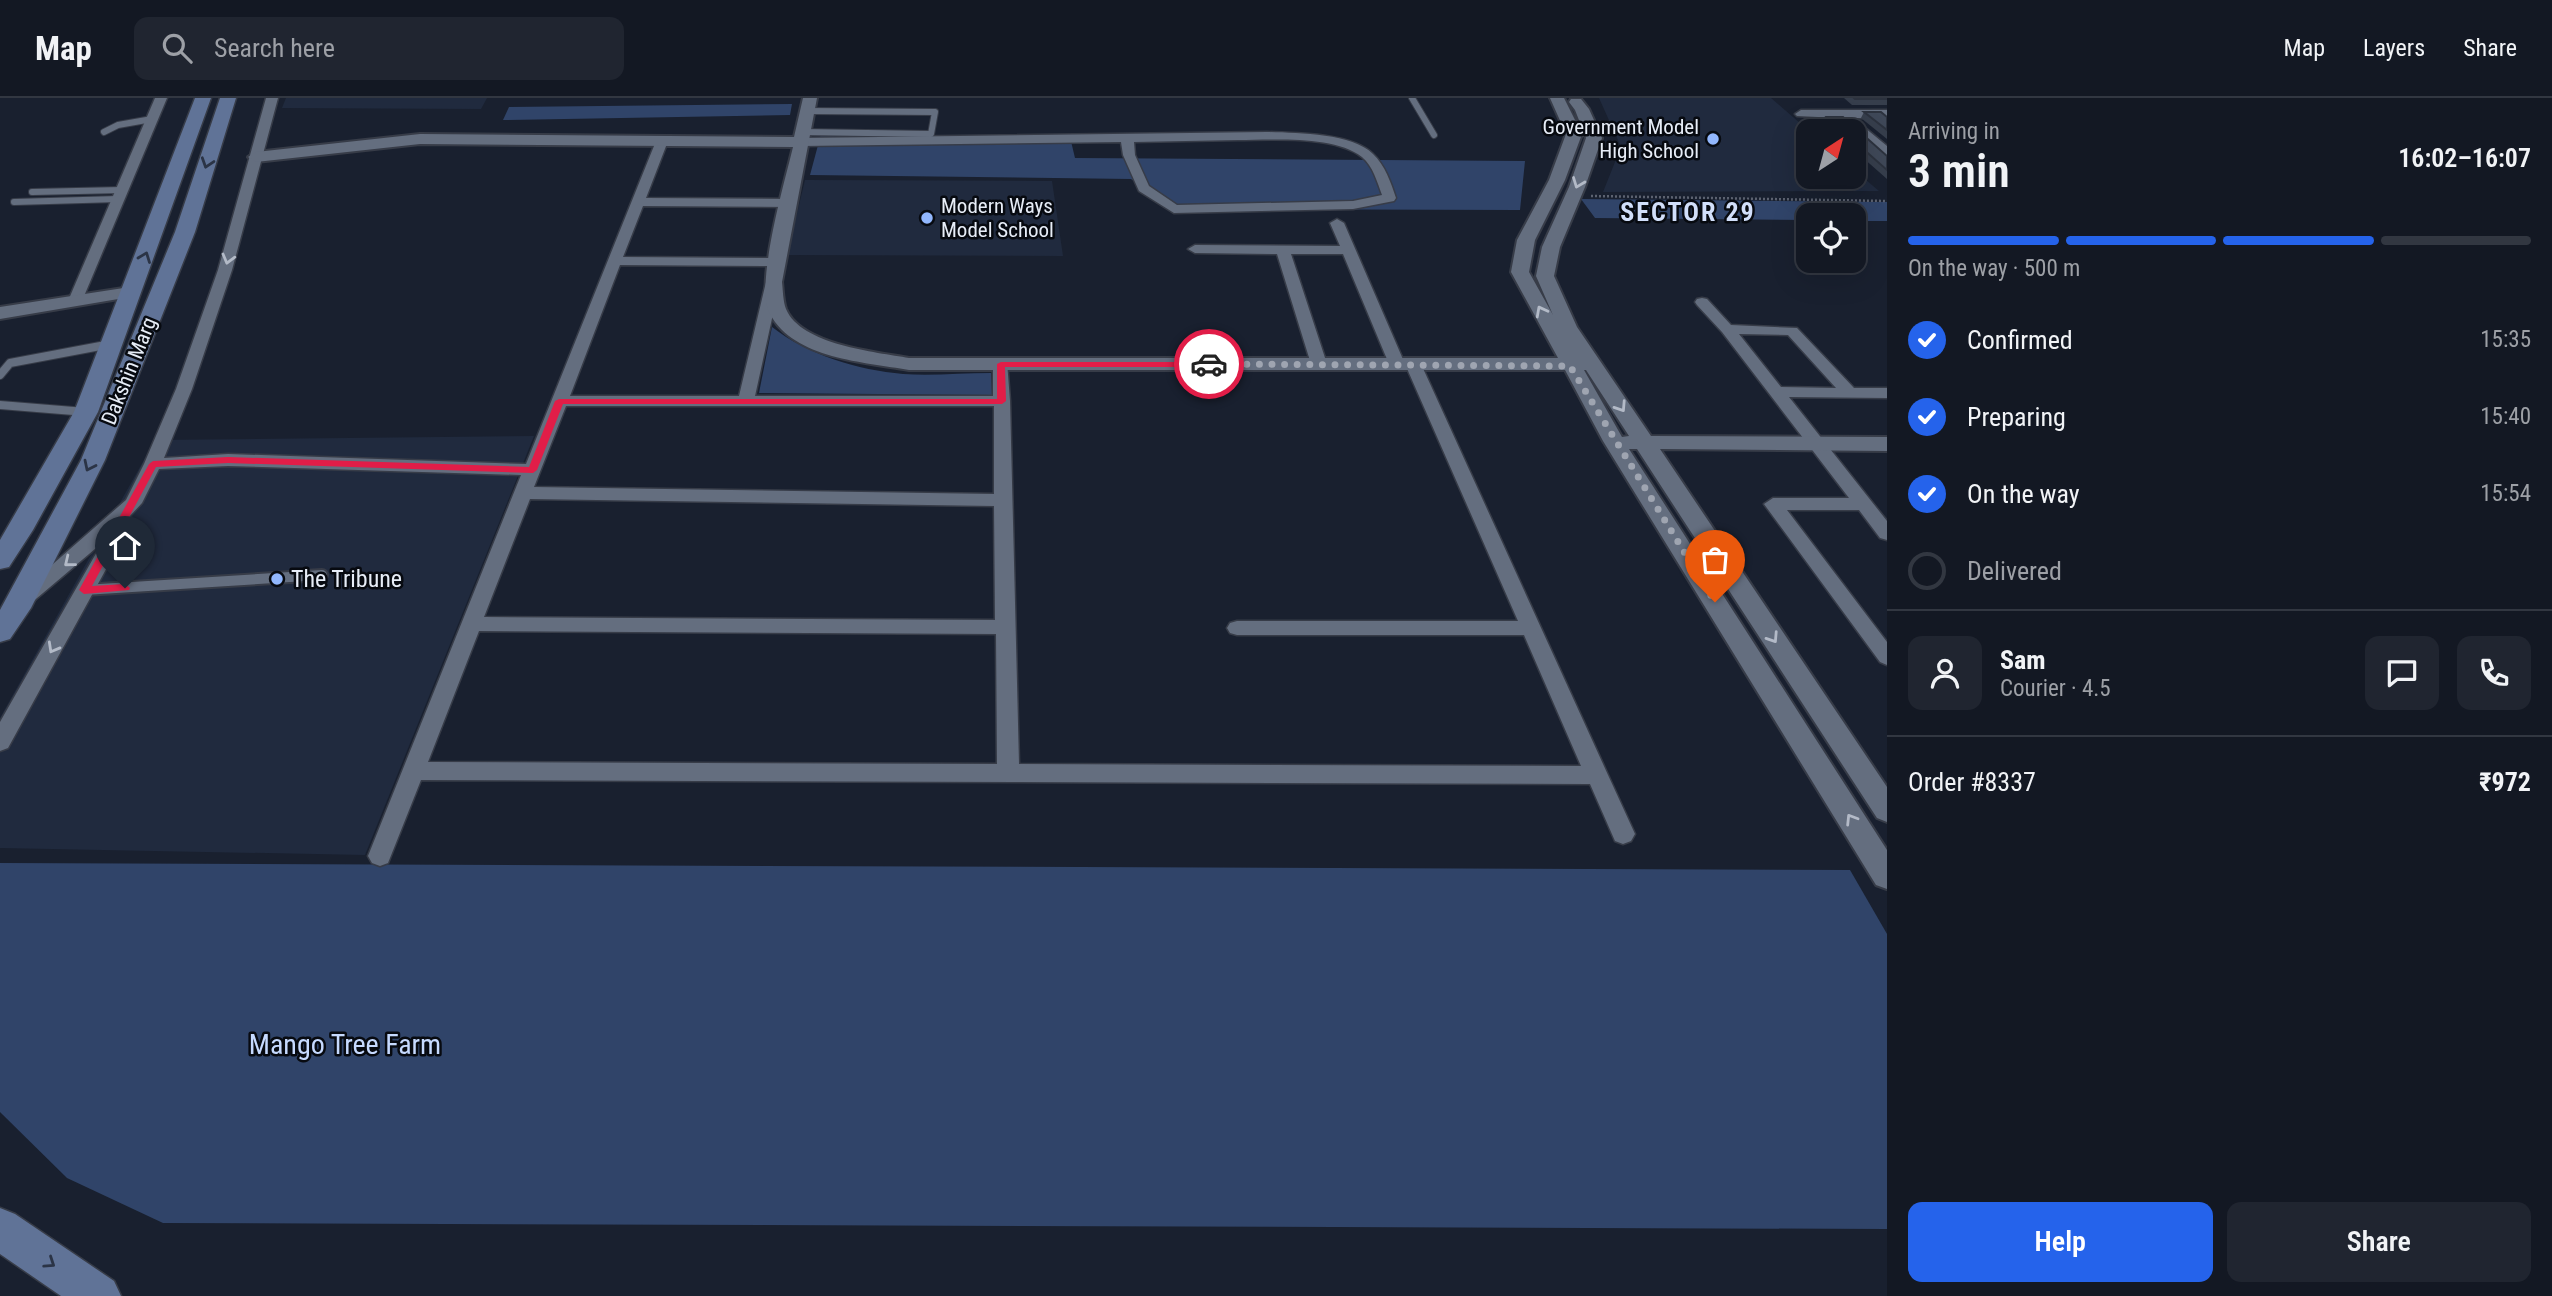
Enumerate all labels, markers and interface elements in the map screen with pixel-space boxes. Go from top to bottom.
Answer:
search box [134,17,624,80]
text: Map [35,29,92,68]
icon: search [158,29,196,67]
text: Search here [214,33,335,63]
text: Map [2284,34,2325,62]
text: Layers [2363,34,2425,62]
text: Share [2463,34,2517,62]
place label: Government Model High School [1543,115,1699,163]
text: Arriving in [1908,118,2000,145]
north arrow [1796,119,1866,189]
map controls [1796,119,1866,273]
marker: Government Model High School [1705,131,1721,147]
text: 16:02–16:07 [2398,143,2531,173]
text: 3 min [1908,144,2010,198]
one-way arrow [201,156,215,169]
one-way arrow [1572,176,1586,188]
place label: Modern Ways Model School [941,194,1054,242]
district label: SECTOR 29 [1620,197,1756,227]
button: locate [1796,203,1866,273]
marker: Modern Ways Model School [919,210,935,226]
one-way arrow [137,251,151,263]
one-way arrow [222,252,236,264]
text: On the way · 500 m [1908,255,2080,282]
one-way arrow [1536,306,1549,318]
street label: Dakshin Marg [97,314,161,428]
icon: check [1908,321,1946,359]
text: Confirmed [1967,325,2073,355]
text: 15:35 [2480,326,2531,353]
courier [1174,329,1244,399]
icon: car [1190,345,1228,383]
icon: check [1908,398,1946,436]
one-way arrow [1613,400,1626,413]
text: Preparing [1967,402,2066,432]
text: 15:40 [2480,403,2531,430]
one-way arrow [84,459,98,471]
icon: check [1908,475,1946,513]
text: On the way [1967,479,2080,509]
text: 15:54 [2480,480,2531,507]
pin [95,516,155,588]
icon: home [106,527,144,565]
pin [1685,530,1745,602]
icon: bag [1696,541,1734,579]
one-way arrow [64,554,77,566]
text: Delivered [1967,556,2062,586]
place label: The Tribune [291,565,402,593]
marker: The Tribune [269,571,285,587]
one-way arrow [1765,630,1778,643]
button: person [1908,636,1982,710]
button: chat [2365,636,2439,710]
button: phone [2457,636,2531,710]
one-way arrow [48,641,61,653]
text: Sam [2000,645,2046,675]
text: Courier · 4.5 [2000,675,2111,702]
text: Order #8337 [1908,767,2036,797]
text: ₹972 [2479,767,2531,797]
one-way arrow [1846,813,1859,826]
park label: Mango Tree Farm [249,1028,441,1061]
button: Help [1908,1202,2213,1282]
button: Share [2227,1202,2531,1282]
one-way arrow [42,1254,55,1267]

